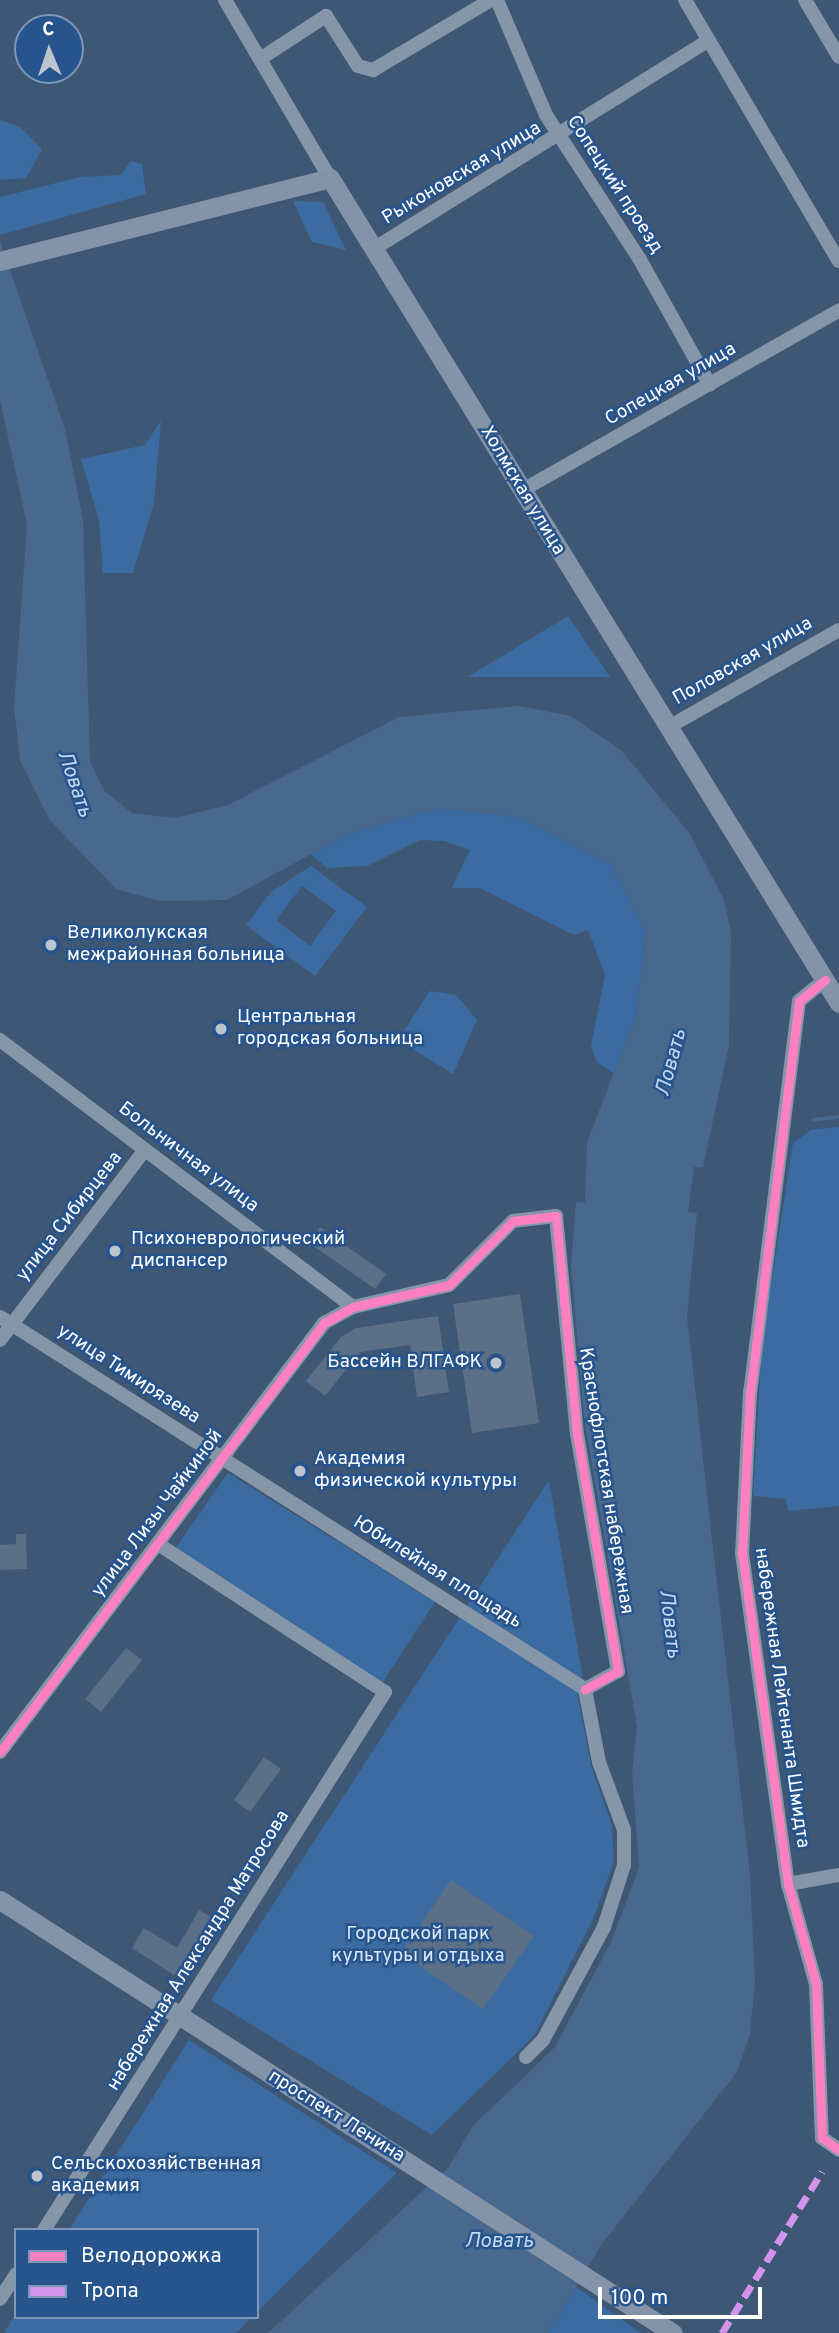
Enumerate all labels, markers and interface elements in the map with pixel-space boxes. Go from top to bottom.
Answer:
north arrow [14,14,84,84]
text: С [42,18,55,42]
street label: Сопецкий проезд [561,112,667,258]
street label: Рыконовская улица [378,118,546,230]
street label: Сопецкая улица [602,338,740,432]
street label: Холмская улица [475,422,569,560]
street label: Половская улица [669,613,817,711]
water label: Ловать [51,747,97,821]
place label: Великолукская межрайонная больница [67,923,285,967]
marker: Великолукская межрайонная больница [41,935,61,955]
place label: Центральная городская больница [237,1007,423,1051]
marker: Центральная городская больница [211,1019,231,1039]
water label: Ловать [651,1026,693,1100]
street label: Больничная улица [113,1098,263,1218]
street label: улица Сибирцева [12,1147,128,1287]
place label: Психоневрологический диспансер [131,1229,345,1273]
marker: Психоневрологический диспансер [105,1241,125,1261]
street label: улица Тимирязева [52,1320,204,1430]
street label: Краснофлотская набережная [573,1346,637,1616]
place label: Бассейн ВЛГАФК [327,1352,482,1374]
marker: Бассейн ВЛГАФК [488,1355,504,1371]
street label: улица Лизы Чайкиной [88,1426,228,1602]
place label: Aкадемия физической культуры [314,1449,517,1493]
marker: Aкадемия физической культуры [292,1463,308,1479]
street label: Юбилейная площадь [348,1512,526,1634]
street label: набережная Лейтенанта Шмидта [749,1546,813,1850]
water label: Ловать [652,1588,686,1660]
street label: набережная Александра Матросова [103,1806,295,2096]
park label: Городской парк культуры и отдыха [331,1924,505,1968]
street label: проспект Ленина [264,2066,408,2168]
place label: Сельскохозяйственная академия [51,2154,261,2198]
marker: Сельскохозяйственная академия [29,2168,45,2184]
legend [14,2228,259,2319]
water label: Ловать [464,2229,534,2255]
text: Велодорожка [81,2243,221,2270]
scale bar [601,2274,766,2318]
text: Тропа [81,2278,139,2305]
text: 100 m [611,2285,668,2312]

